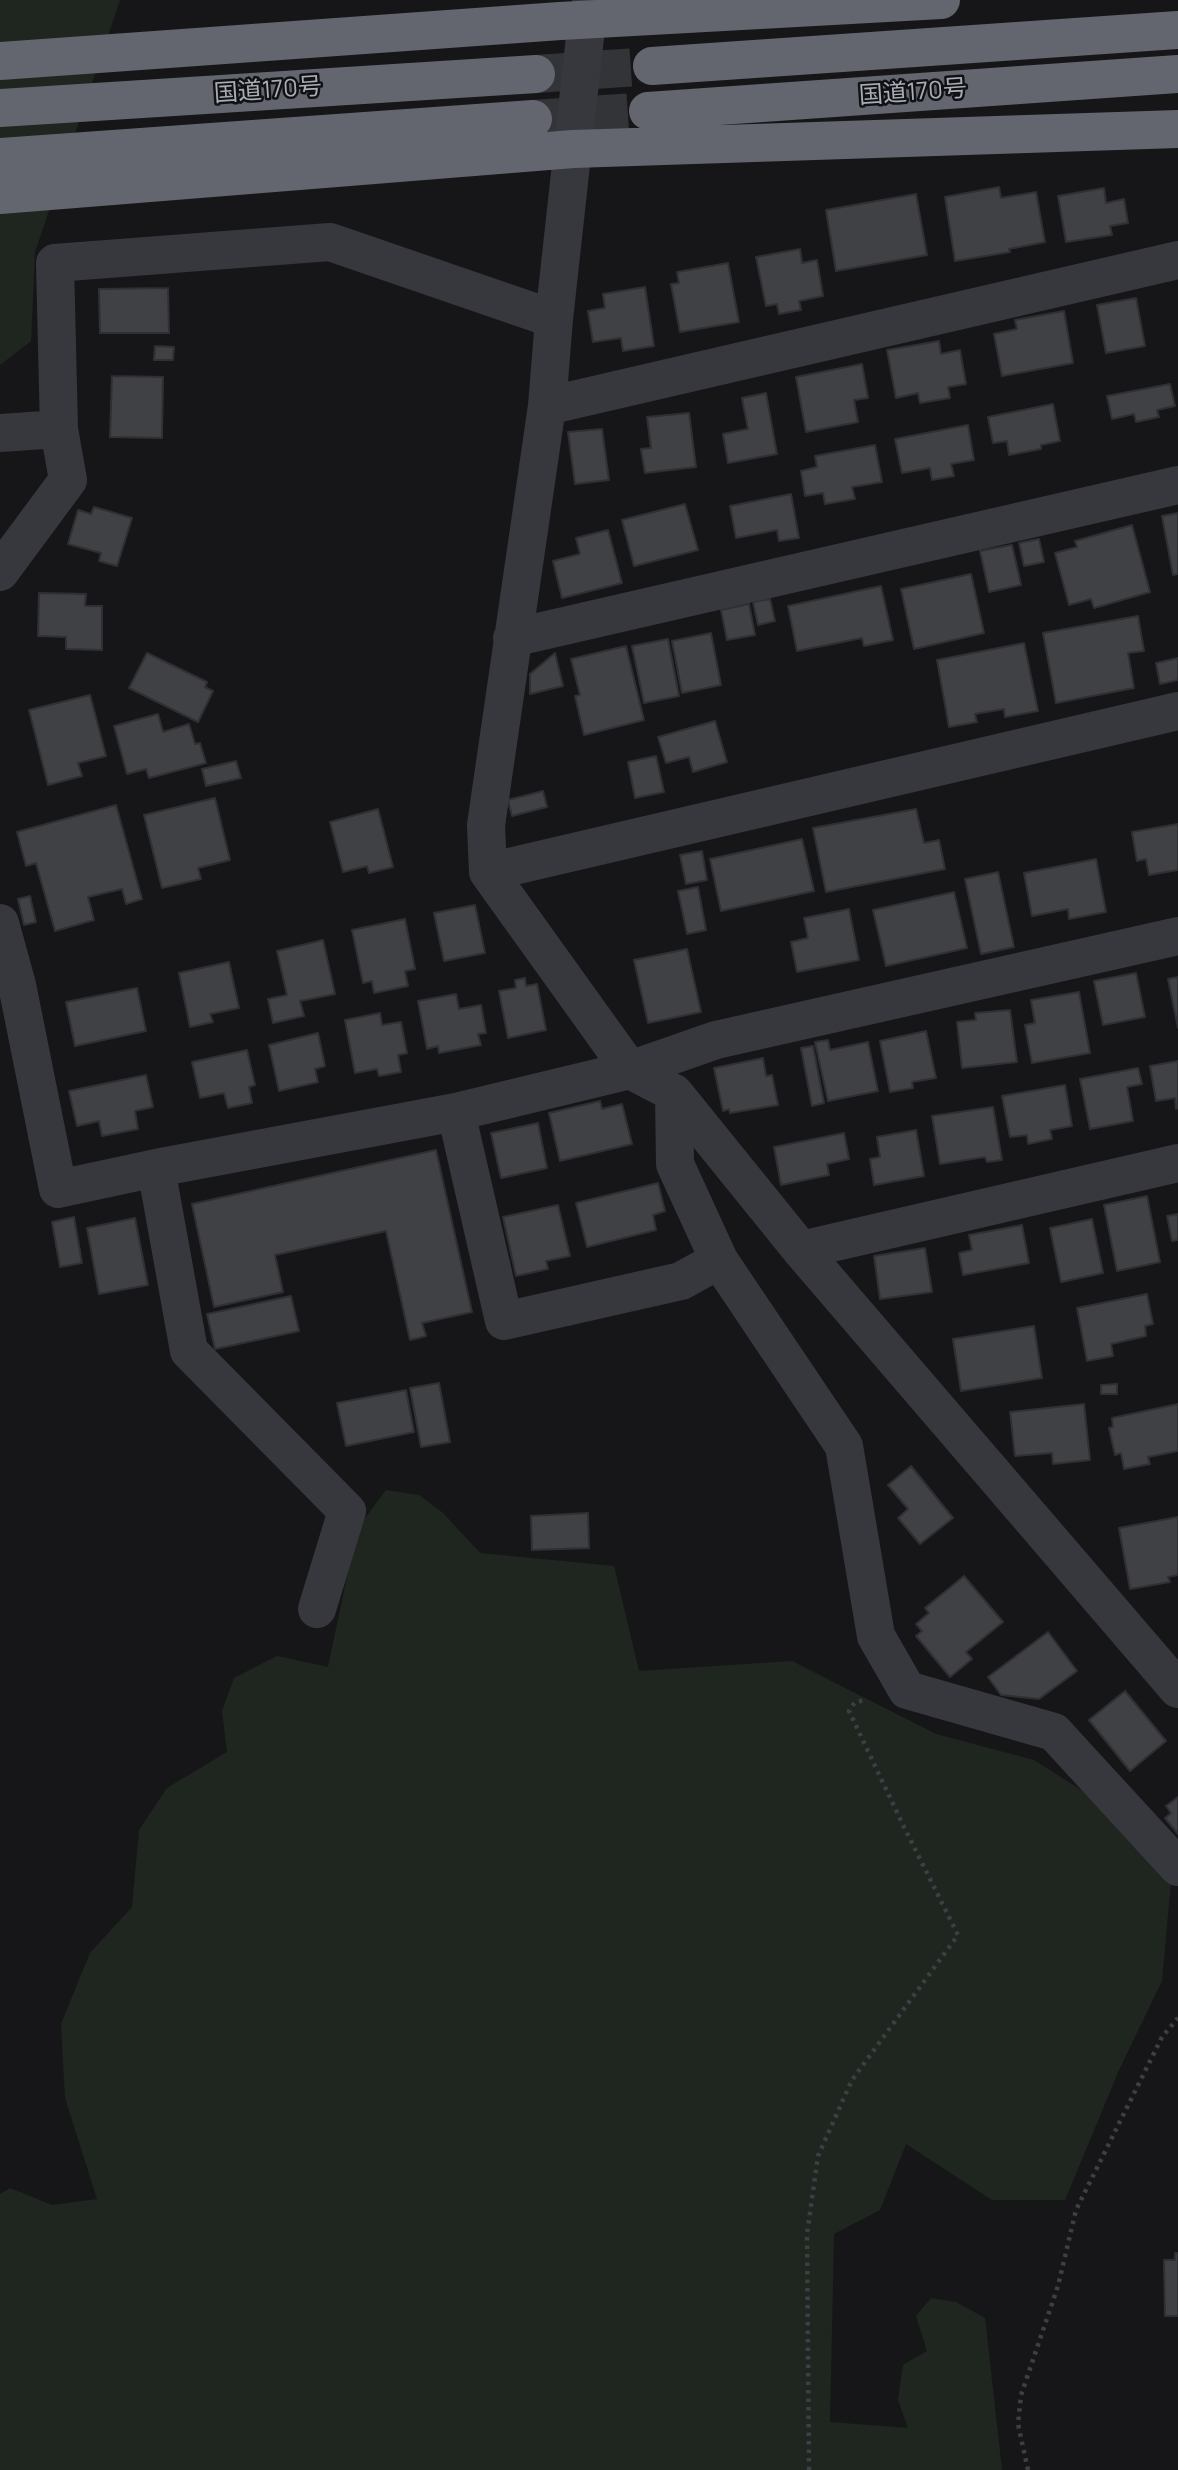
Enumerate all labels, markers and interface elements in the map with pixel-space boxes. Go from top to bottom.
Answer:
street label: 国道170号 [213,73,323,109]
street label: 国道170号 [858,75,968,111]

